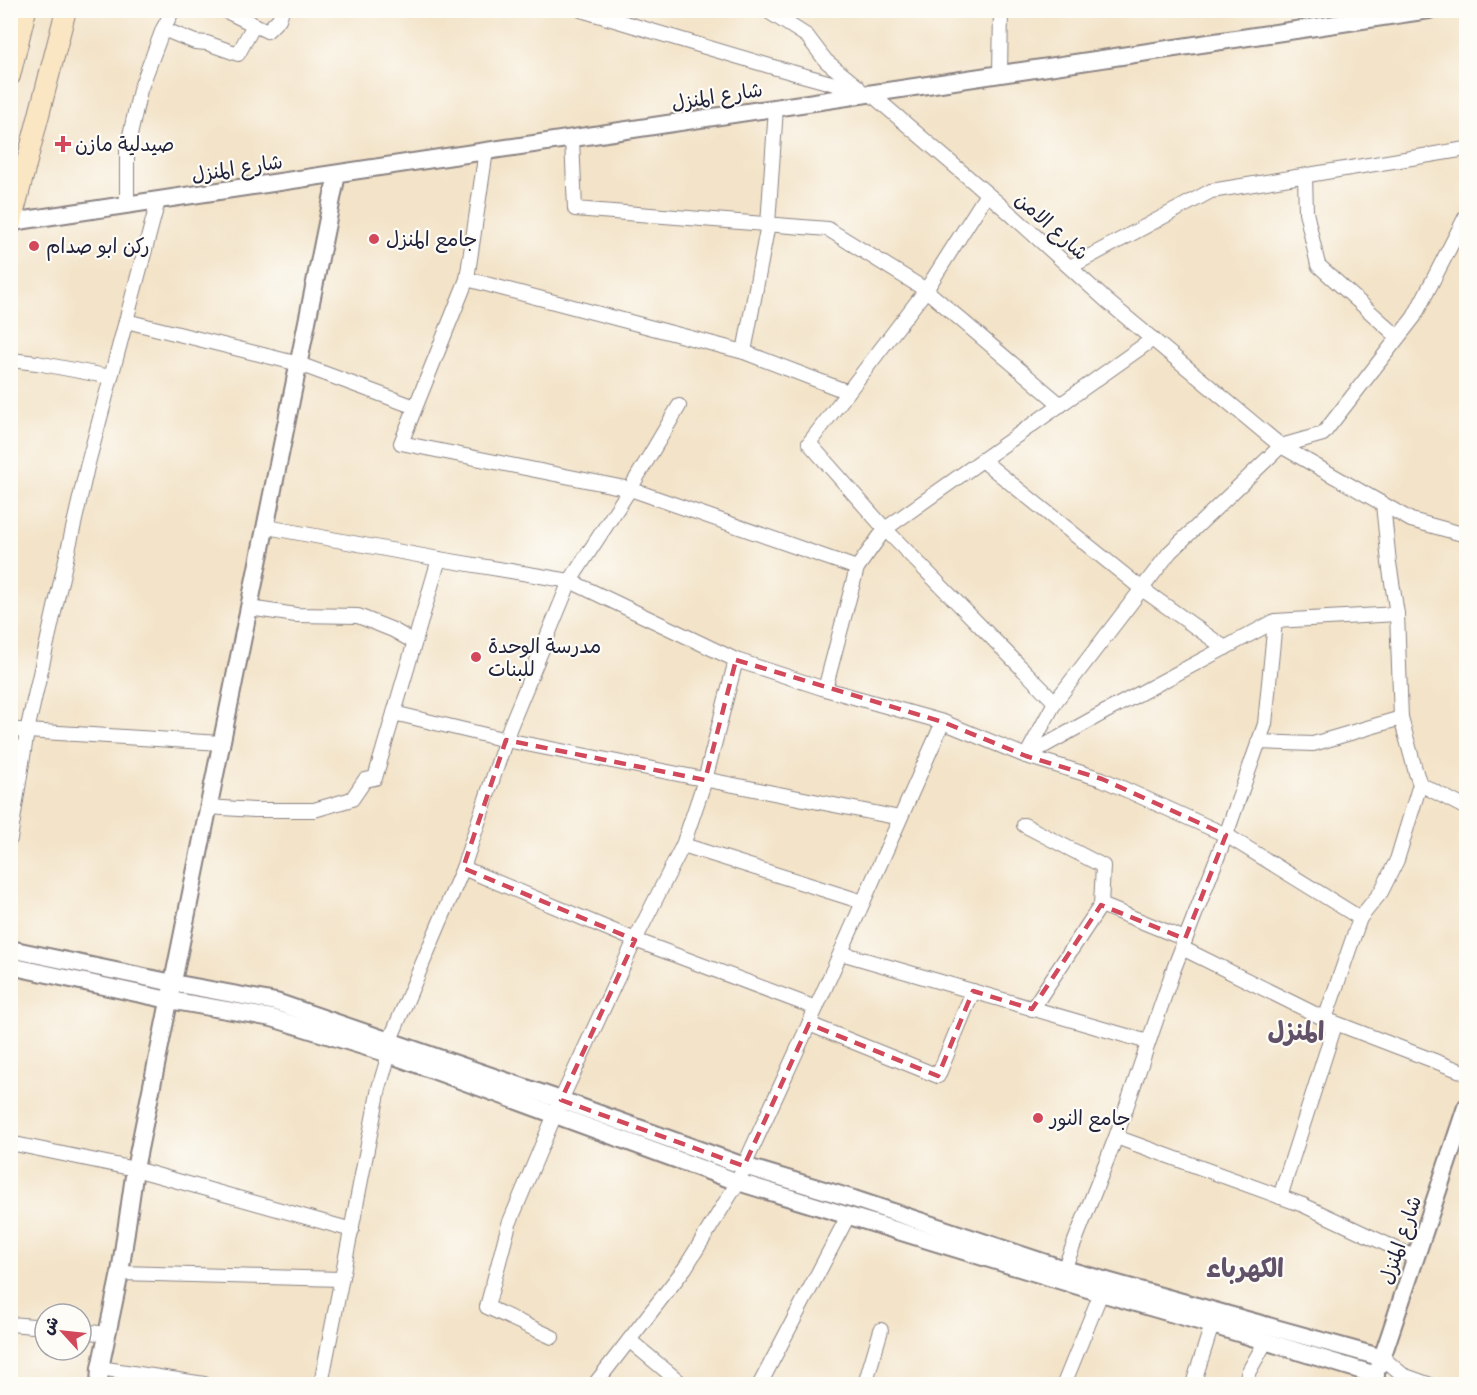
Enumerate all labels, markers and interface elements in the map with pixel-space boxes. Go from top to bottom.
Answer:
street label: شارع المنزل [669,72,765,121]
place label: صيدلية مازن [75,127,174,162]
marker: صيدلية مازن [56,137,70,151]
street label: شارع المنزل [189,144,285,193]
street label: شارع الامن [1006,183,1097,270]
place label: جامع المنزل [386,222,478,257]
place label: ركن ابو صدام [46,229,150,264]
marker: جامع المنزل [367,232,381,246]
marker: ركن ابو صدام [27,239,41,253]
place label: مدرسة الوحدة للبنات [488,629,601,687]
marker: مدرسة الوحدة للبنات [469,650,483,664]
district label: المنزل [1268,1008,1324,1054]
place label: جامع النور [1048,1101,1131,1136]
marker: جامع النور [1031,1111,1045,1125]
street label: شارع المنزل [1369,1191,1432,1289]
district label: الكهرباء [1206,1245,1284,1291]
north arrow [33,1302,93,1362]
text: ش [33,1311,67,1340]

